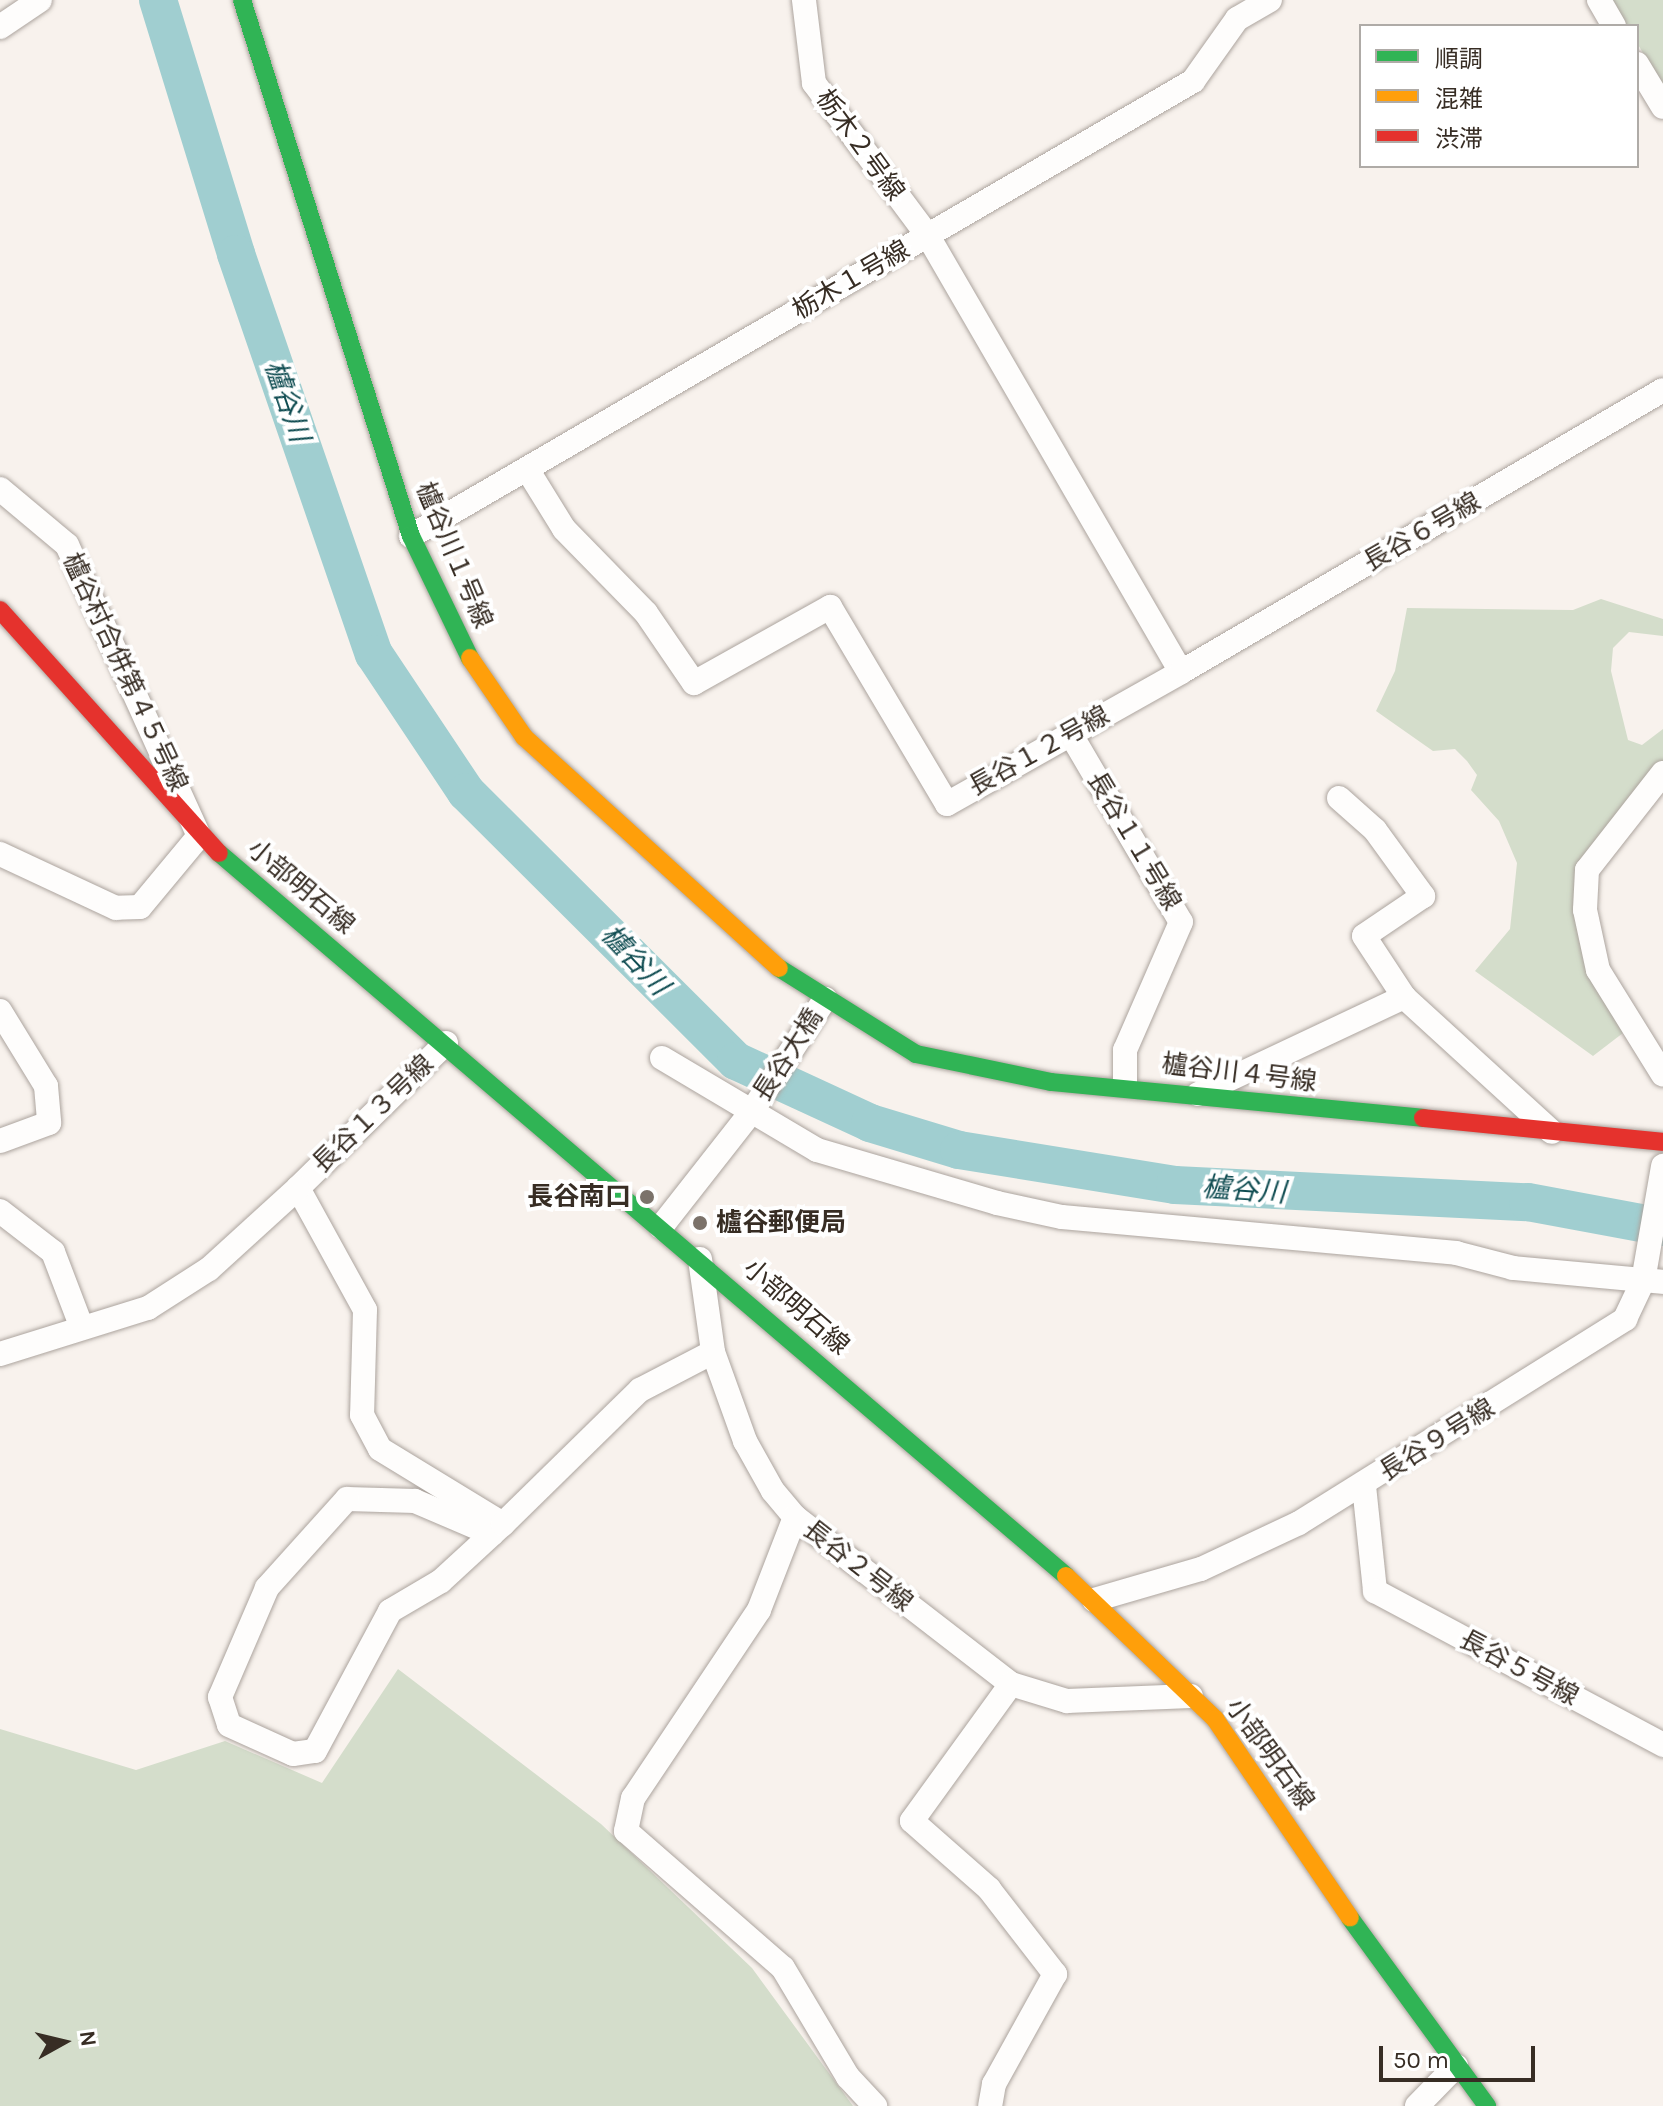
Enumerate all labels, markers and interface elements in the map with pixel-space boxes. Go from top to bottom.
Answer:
legend [1359,24,1639,168]
text: 順調 [1435,45,1483,73]
street label: 栃木２号線 [809,83,911,207]
text: 混雑 [1435,85,1483,113]
text: 渋滞 [1435,125,1483,153]
street label: 栃木１号線 [787,234,915,326]
water label: 櫨谷川 [257,356,317,446]
street label: 櫨谷川１号線 [409,477,499,633]
street label: 長谷６号線 [1358,486,1486,578]
street label: 櫨谷村合併第４５号線 [56,548,194,796]
street label: 長谷１２号線 [963,700,1115,802]
street label: 長谷１１号線 [1080,766,1188,916]
street label: 小部明石線 [241,833,361,941]
water label: 櫨谷川 [594,918,676,1002]
street label: 長谷大橋 [747,1003,829,1107]
street label: 櫨谷川４号線 [1160,1048,1318,1098]
street label: 長谷１３号線 [306,1049,440,1179]
water label: 櫨谷川 [1201,1170,1287,1210]
place label: 長谷南口 [527,1181,631,1213]
marker: 長谷南口 [638,1188,656,1206]
place label: 櫨谷郵便局 [716,1207,846,1239]
marker: 櫨谷郵便局 [691,1214,709,1232]
street label: 小部明石線 [737,1253,855,1361]
street label: 長谷９号線 [1374,1392,1500,1488]
street label: 長谷２号線 [797,1514,919,1618]
street label: 長谷５号線 [1454,1624,1584,1712]
street label: 小部明石線 [1219,1692,1321,1816]
north arrow [24,2002,104,2082]
text: N [74,2029,102,2048]
scale bar [1383,2030,1539,2080]
text: 50 m [1393,2046,1449,2074]

